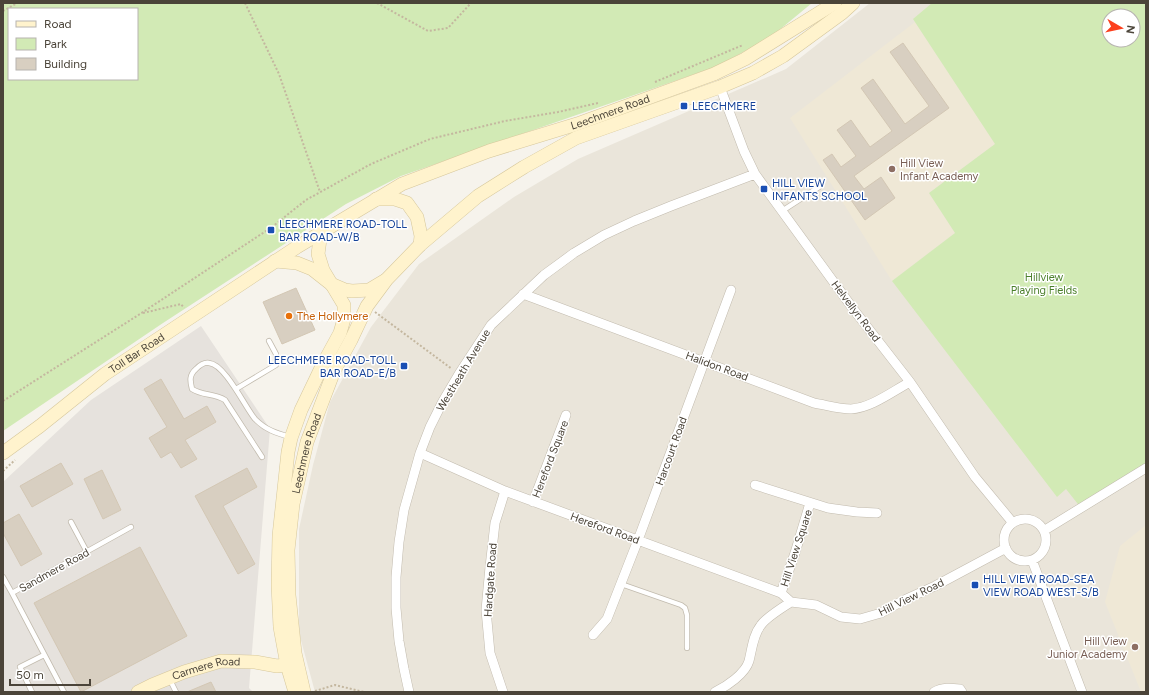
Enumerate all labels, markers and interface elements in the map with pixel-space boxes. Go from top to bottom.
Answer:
legend [8,8,138,80]
north arrow [1101,8,1141,48]
text: Road [44,17,72,31]
text: N [1123,24,1137,35]
text: Park [44,37,67,51]
text: Building [44,57,87,71]
street label: Leechmere Road [569,92,651,133]
place label: LEECHMERE [692,100,756,113]
marker: LEECHMERE [679,101,689,111]
place label: Hill View Infant Academy [900,157,978,183]
marker: Hill View Infant Academy [887,164,897,174]
place label: HILL VIEW INFANTS SCHOOL [772,177,867,203]
marker: HILL VIEW INFANTS SCHOOL [759,184,769,194]
place label: LEECHMERE ROAD-TOLL BAR ROAD-W/B [279,218,407,244]
marker: LEECHMERE ROAD-TOLL BAR ROAD-W/B [266,225,276,235]
park label: Hillview Playing Fields [1011,271,1077,297]
street label: Helvellyn Road [828,278,883,344]
place label: The Hollymere [297,310,368,323]
marker: The Hollymere [284,311,294,321]
street label: Westheath Avenue [434,327,493,414]
street label: Toll Bar Road [107,331,167,376]
street label: Halidon Road [684,349,750,384]
place label: LEECHMERE ROAD-TOLL BAR ROAD-E/B [268,354,396,380]
marker: LEECHMERE ROAD-TOLL BAR ROAD-E/B [399,361,409,371]
street label: Leechmere Road [290,411,324,495]
street label: Harcourt Road [653,415,690,487]
street label: Hereford Square [530,419,571,500]
street label: Hill View Square [778,508,815,588]
street label: Hereford Road [568,510,641,547]
street label: Hardgate Road [481,543,500,618]
street label: Sandmere Road [17,546,92,595]
place label: HILL VIEW ROAD-SEA VIEW ROAD WEST-S/B [983,573,1099,599]
street label: Hill View Road [876,576,946,619]
marker: HILL VIEW ROAD-SEA VIEW ROAD WEST-S/B [970,580,980,590]
place label: Hill View Junior Academy [1047,635,1127,661]
marker: Hill View Junior Academy [1130,642,1140,652]
street label: Carmere Road [170,655,241,683]
scale bar [10,661,90,687]
text: 50 m [16,668,44,682]

